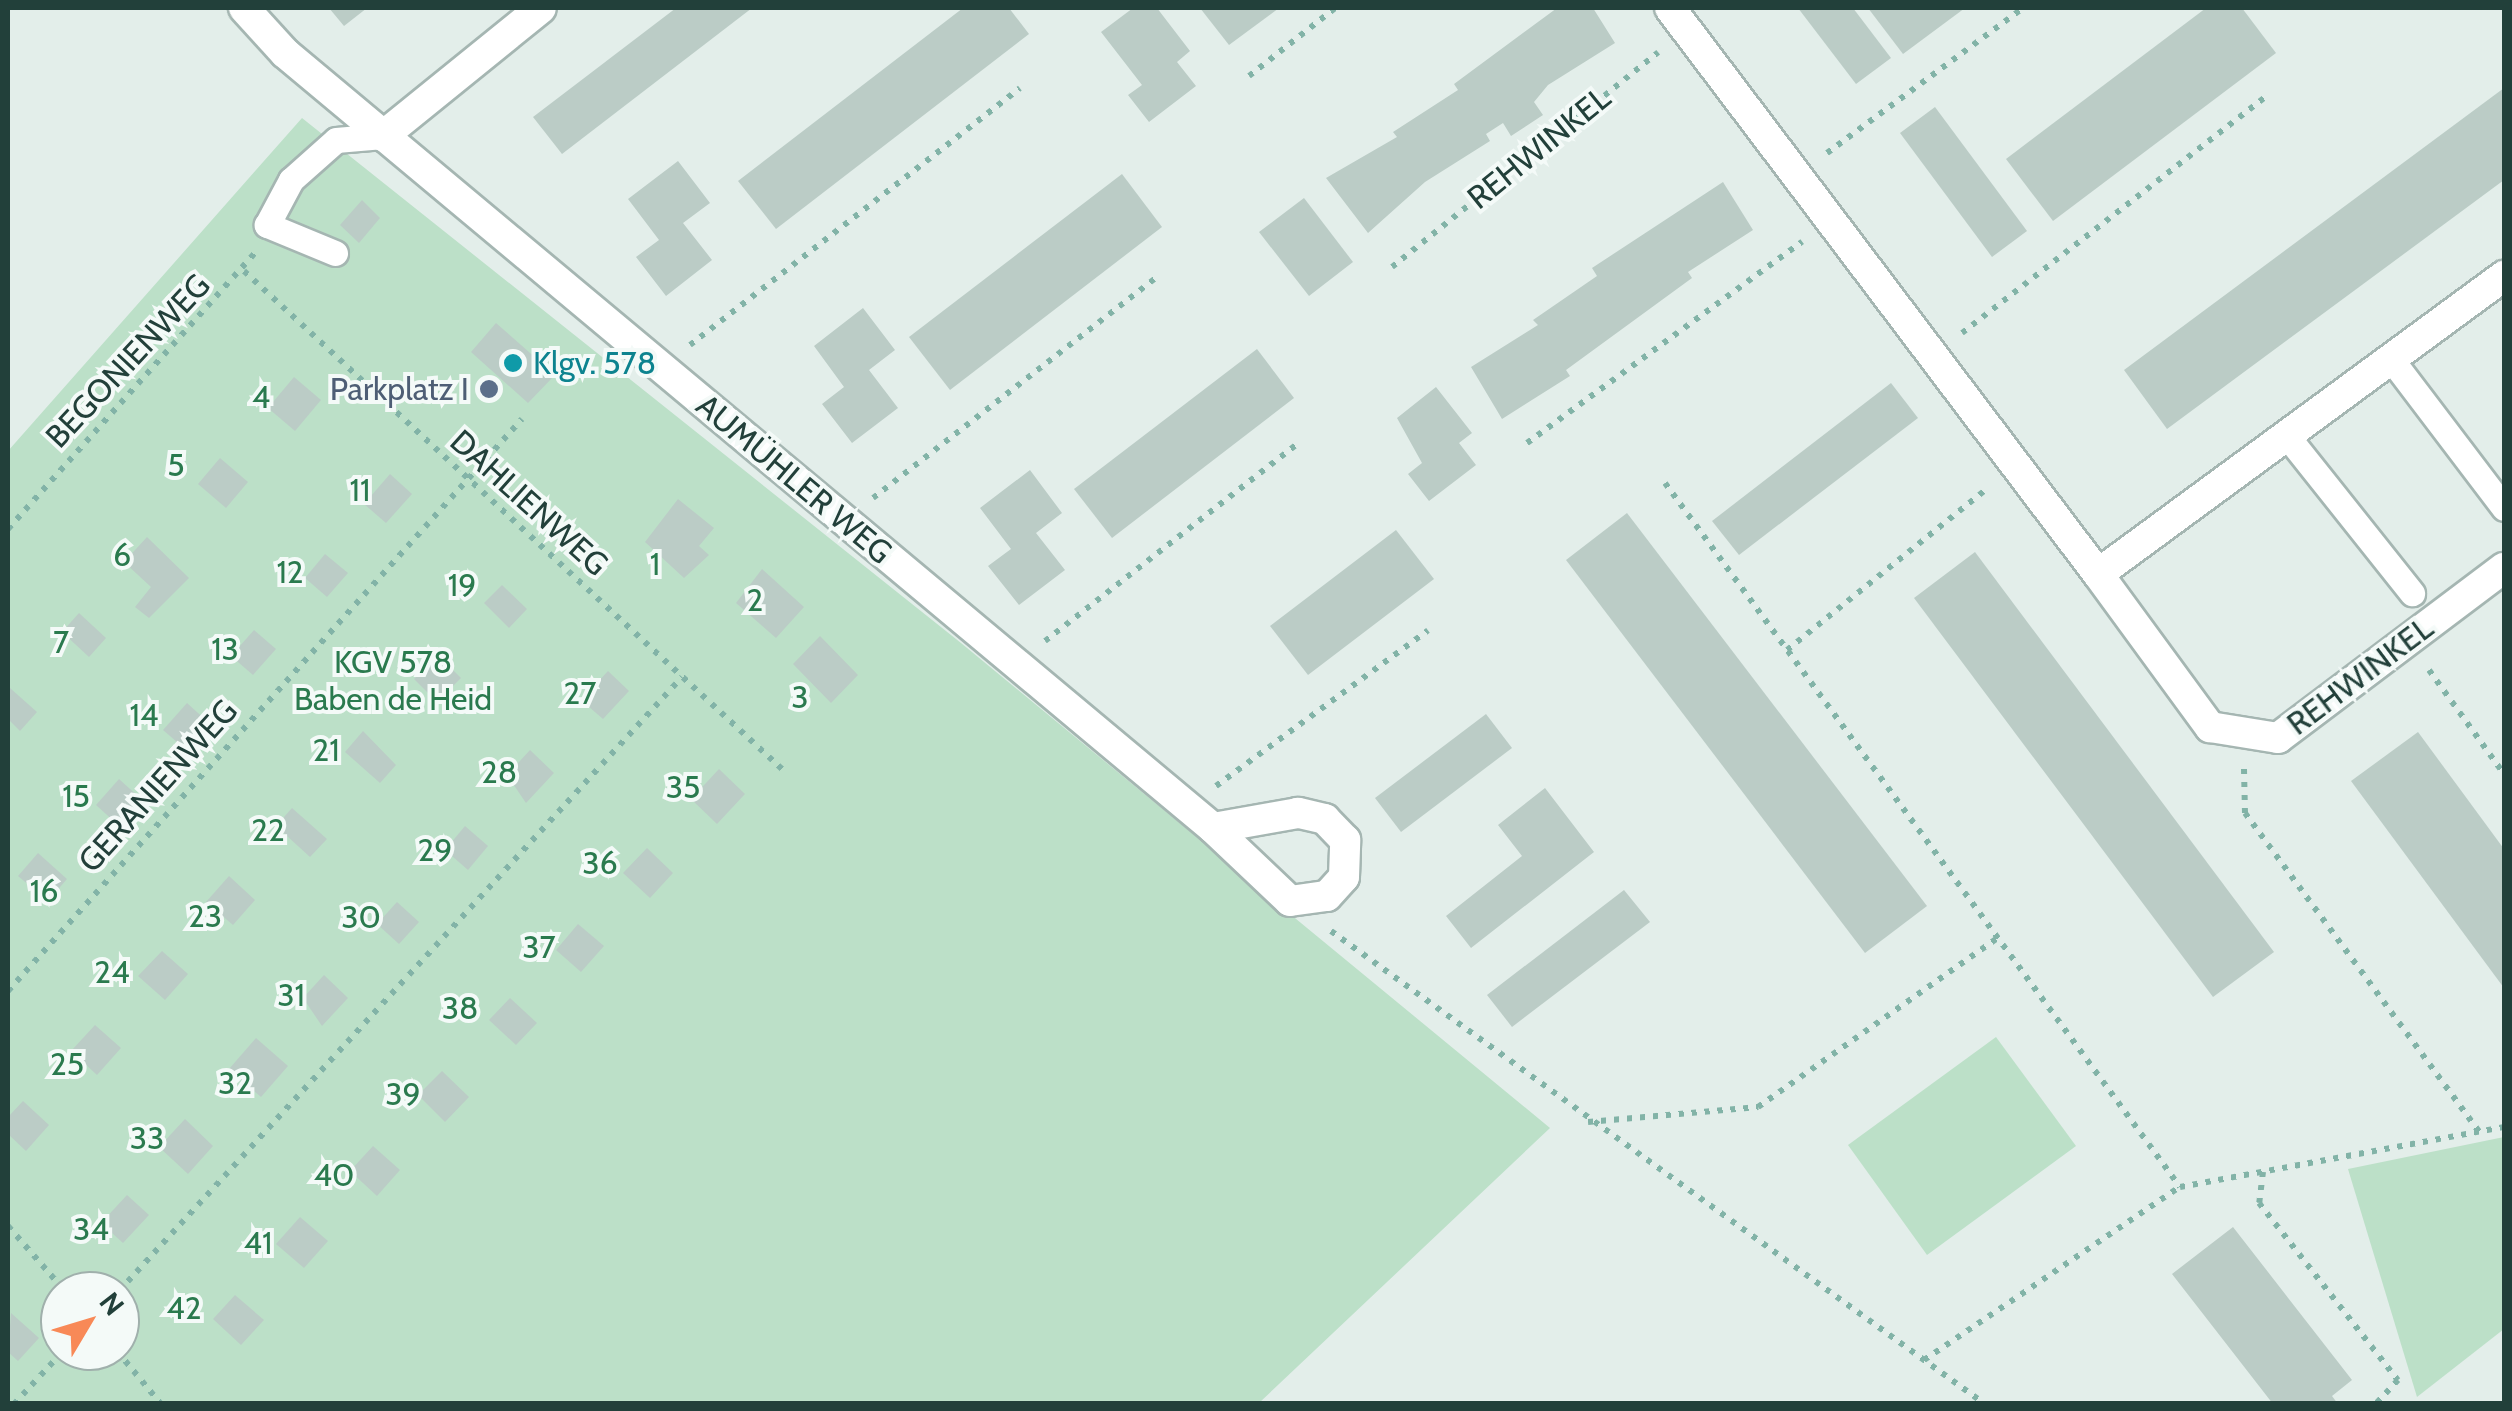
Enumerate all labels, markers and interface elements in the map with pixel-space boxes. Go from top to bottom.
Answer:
street label: REHWINKEL [1460,79,1618,217]
street label: BEGONIENWEG [38,266,218,456]
place label: Klgv. 578 [533,344,656,382]
marker: Klgv. 578 [502,352,524,374]
place label: Parkplatz I [330,370,469,408]
park label: 4 [252,378,270,416]
marker: Parkplatz I [478,378,500,400]
street label: AUMÜHLER WEG [689,386,899,572]
street label: DAHLIENWEG [442,422,616,584]
park label: 5 [167,446,185,484]
park label: 11 [350,471,370,509]
park label: 6 [113,536,131,574]
park label: 1 [650,545,660,583]
park label: 12 [276,553,304,591]
park label: 19 [448,566,476,604]
park label: 2 [747,581,763,619]
street label: REHWINKEL [2280,609,2440,743]
park label: 7 [53,623,69,661]
park label: 13 [211,630,239,668]
park label: KGV 578 Baben de Heid [294,644,492,719]
park label: 27 [564,674,596,712]
park label: 3 [791,678,809,716]
street label: GERANIENWEG [71,692,245,880]
park label: 14 [130,696,158,734]
park label: 21 [312,731,340,769]
park label: 28 [481,753,517,791]
park label: 35 [666,768,700,806]
park label: 15 [62,777,90,815]
park label: 22 [251,811,285,849]
park label: 29 [418,831,452,869]
park label: 36 [582,844,618,882]
park label: 16 [30,872,58,910]
park label: 23 [188,897,222,935]
park label: 30 [341,898,381,936]
park label: 37 [522,928,556,966]
park label: 24 [94,953,130,991]
park label: 31 [277,976,305,1014]
park label: 38 [442,989,478,1027]
park label: 25 [50,1045,84,1083]
park label: 32 [218,1064,252,1102]
park label: 39 [385,1075,421,1113]
park label: 33 [130,1119,164,1157]
park label: 40 [314,1156,354,1194]
park label: 34 [73,1210,109,1248]
park label: 41 [244,1224,272,1262]
north arrow [40,1271,140,1371]
text: N [93,1285,132,1322]
park label: 42 [166,1289,202,1327]

